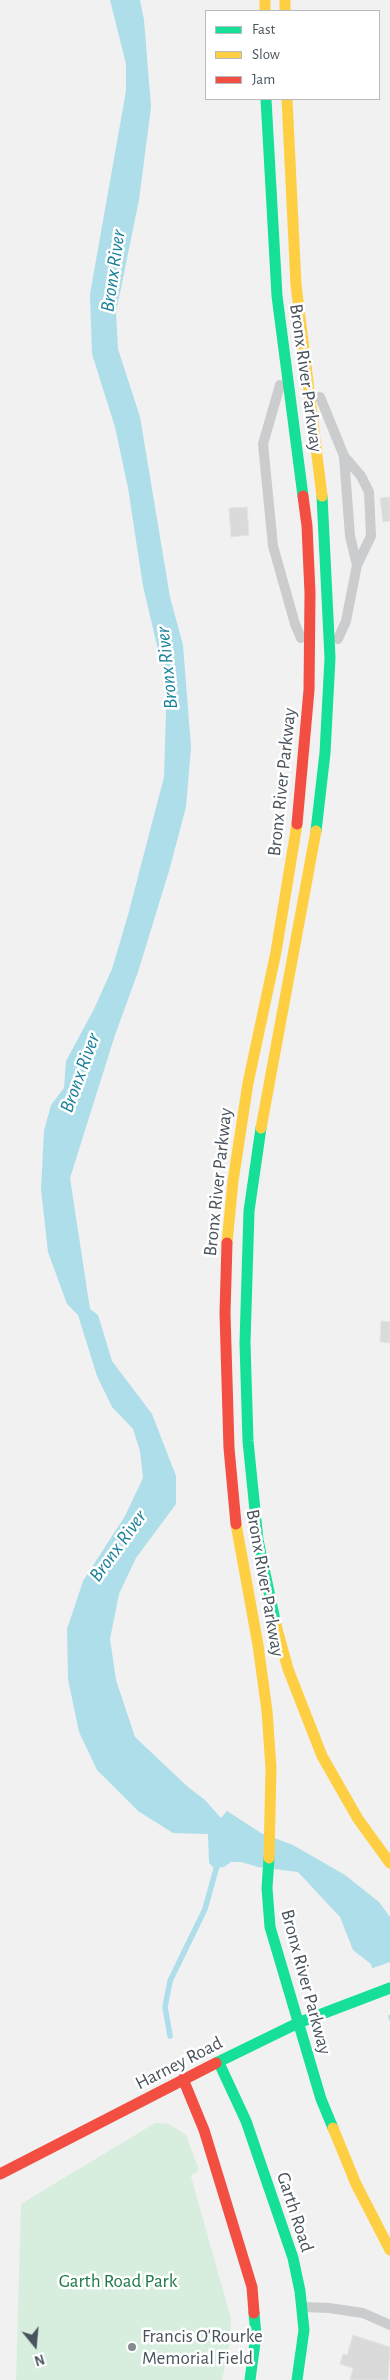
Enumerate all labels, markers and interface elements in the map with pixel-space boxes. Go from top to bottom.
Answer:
legend [205,10,380,100]
text: Fast [252,22,275,37]
text: Slow [252,47,280,62]
text: Jam [252,72,275,87]
water label: Bronx River [95,228,131,314]
street label: Bronx River Parkway [284,302,328,454]
water label: Bronx River [151,626,183,710]
street label: Bronx River Parkway [263,707,301,857]
water label: Bronx River [55,1030,105,1116]
street label: Bronx River Parkway [199,1107,237,1257]
water label: Bronx River [84,1506,152,1586]
street label: Bronx River Parkway [241,1507,289,1659]
street label: Bronx River Parkway [276,1907,336,2057]
street label: Harney Road [132,2031,226,2095]
street label: Garth Road [271,2169,319,2255]
park label: Garth Road Park [59,2270,177,2292]
north arrow [10,2320,60,2370]
place label: Francis O'Rourke Memorial Field [142,2325,263,2369]
marker: Francis O'Rourke Memorial Field [126,2341,138,2353]
text: N [33,2351,46,2367]

